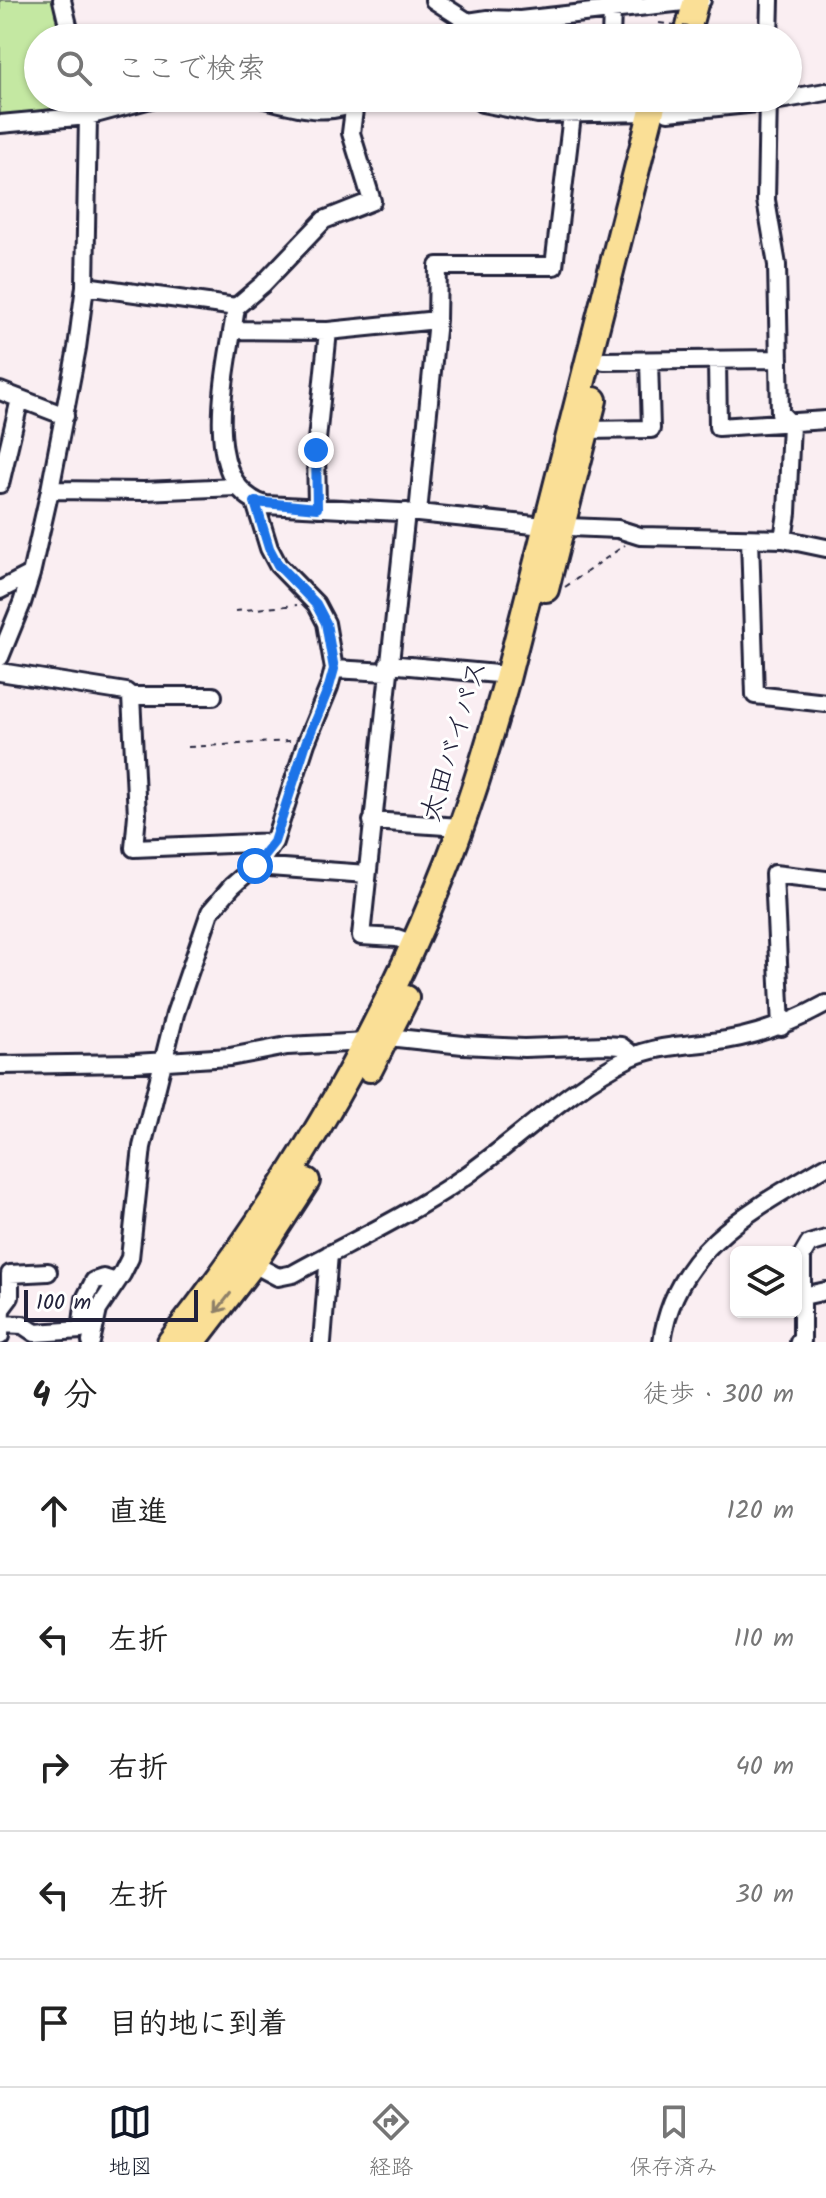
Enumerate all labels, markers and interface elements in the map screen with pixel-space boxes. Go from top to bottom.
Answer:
search box [24,24,802,112]
icon: search [52,46,96,90]
text: ここで検索 [116,46,266,94]
route end [298,432,334,468]
street label: 太田バイパス [409,654,501,828]
route start [237,848,273,884]
map controls [730,1246,802,1318]
button: layers [730,1246,802,1318]
scale bar [24,1286,198,1322]
text: 100 m [36,1286,91,1321]
one-way arrow [215,1292,232,1313]
text: 4 分 [32,1369,98,1423]
text: 徒歩 · 300 m [643,1374,794,1416]
icon: ahead [32,1489,76,1533]
text: 直進 [108,1489,168,1537]
text: 120 m [727,1490,794,1532]
icon: left [32,1617,76,1661]
text: 左折 [108,1617,168,1665]
text: 110 m [734,1618,794,1660]
icon: right [32,1745,76,1789]
text: 右折 [108,1745,168,1793]
text: 40 m [736,1746,794,1788]
icon: left [32,1873,76,1917]
text: 左折 [108,1873,168,1921]
text: 30 m [735,1874,794,1916]
icon: arrive [32,2001,76,2045]
text: 目的地に到着 [108,2001,288,2049]
tab: 地図 [108,2100,152,2186]
tab: 経路 [369,2100,413,2186]
tab: 保存済み [630,2100,718,2186]

